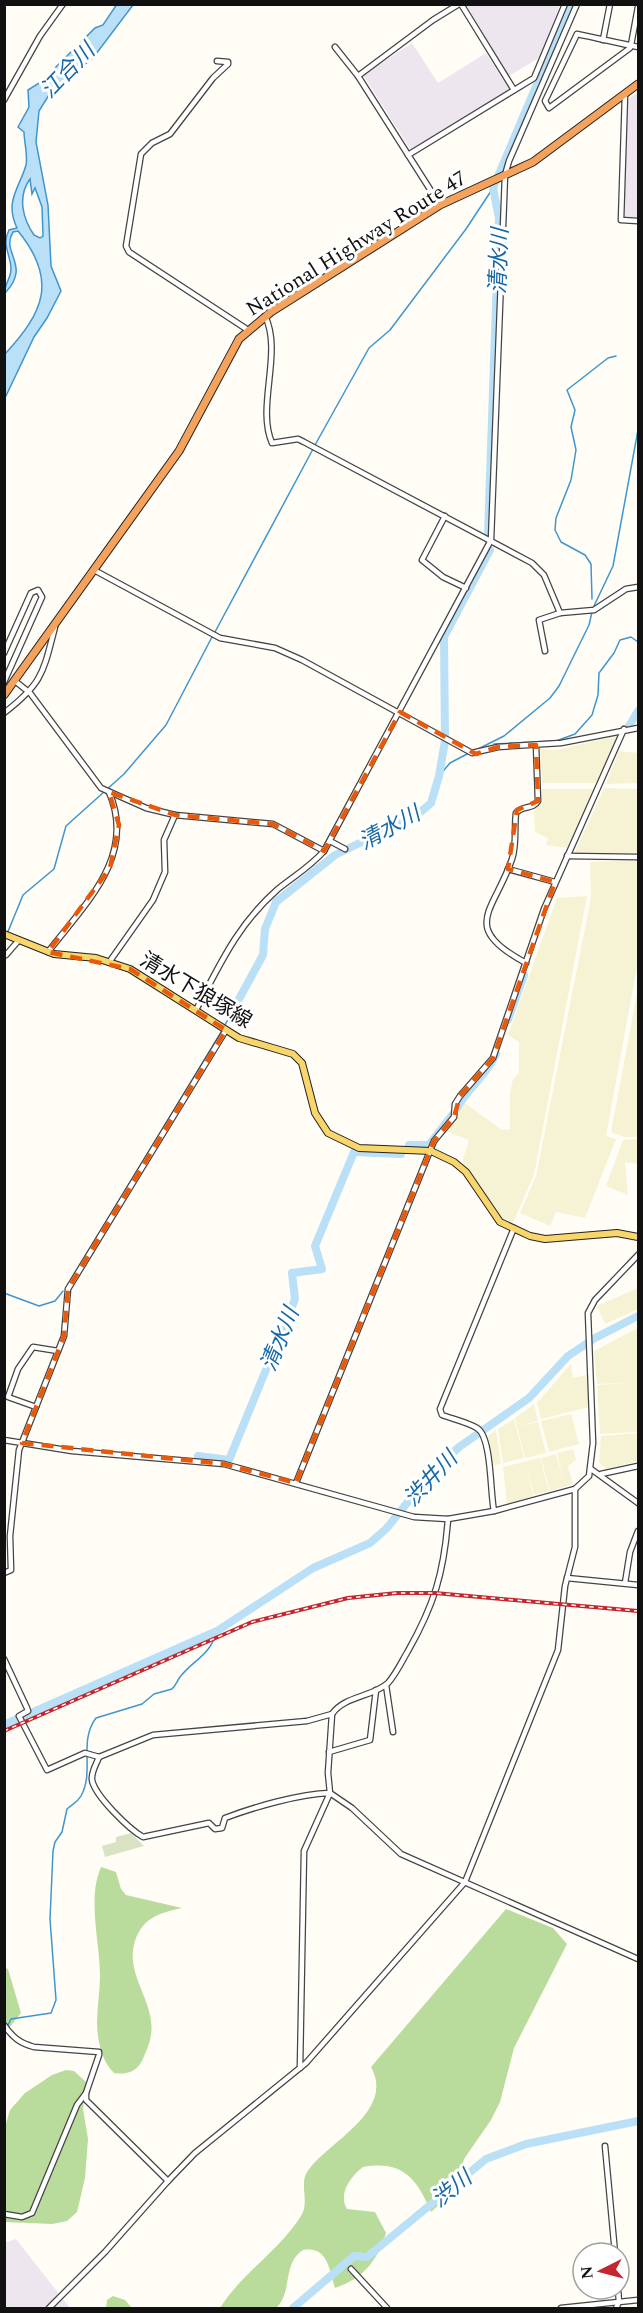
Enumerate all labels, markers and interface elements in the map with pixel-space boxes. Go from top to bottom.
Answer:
water label: 江合川 [33,34,104,106]
street label: National Highway Route 47 [240,163,473,325]
water label: 清水川 [482,226,517,295]
water label: 清水川 [353,797,428,859]
street label: 清水下狼塚線 [133,945,258,1037]
water label: 清水川 [253,1301,309,1376]
water label: 渋井川 [397,1442,467,1514]
water label: 渋川 [424,2161,481,2216]
north arrow [571,2241,631,2301]
text: N [574,2265,600,2280]

